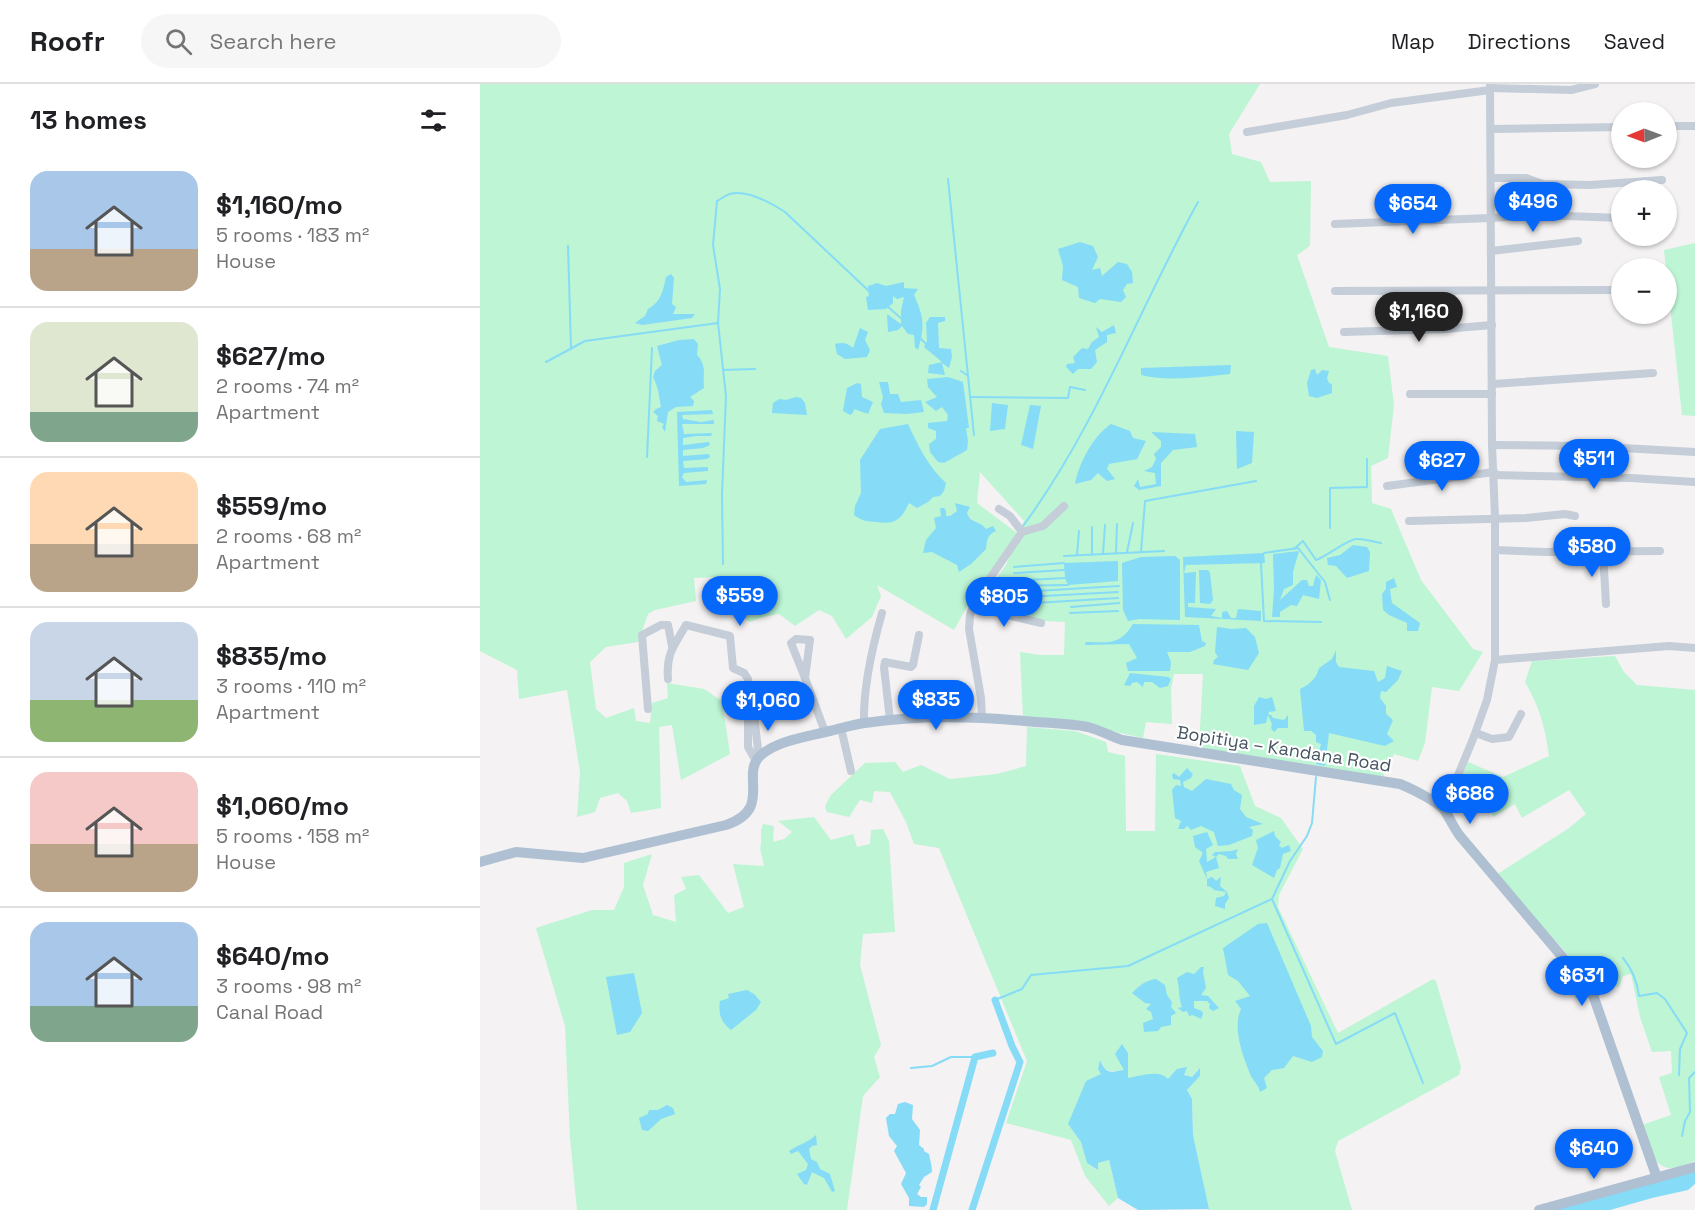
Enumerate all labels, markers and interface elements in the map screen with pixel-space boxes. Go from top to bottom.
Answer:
search box [141,14,561,68]
text: Roofr [30,23,105,59]
icon: search [162,25,195,58]
text: Search here [210,27,337,55]
text: Map [1391,28,1435,55]
text: Directions [1468,28,1571,55]
text: Saved [1604,28,1665,55]
north arrow [1611,102,1677,168]
map controls [1611,102,1677,324]
text: 13 homes [30,103,147,137]
icon: filters [417,104,450,137]
button: + [1611,180,1677,246]
pin: $496 [1497,182,1569,233]
pin: $654 [1377,184,1449,235]
text: $1,160/mo [216,188,343,222]
text: $496 [1508,188,1558,214]
text: $654 [1388,190,1438,216]
icon: home [78,195,150,267]
text: 5 rooms · 183 m² [216,222,369,248]
text: House [216,248,276,274]
button: − [1611,258,1677,324]
pin: $1,160 [1370,292,1468,343]
text: $1,160 [1389,298,1449,324]
text: $627/mo [216,339,326,373]
icon: home [78,346,150,418]
text: 2 rooms · 74 m² [216,373,359,399]
text: Apartment [216,399,320,425]
pin: $511 [1558,439,1630,490]
pin: $627 [1406,441,1478,492]
text: $511 [1573,445,1615,471]
text: $627 [1418,447,1466,473]
text: $559/mo [216,489,327,523]
icon: home [78,496,150,568]
text: 2 rooms · 68 m² [216,523,361,549]
pin: $580 [1556,527,1628,578]
text: $580 [1567,533,1617,559]
text: Apartment [216,549,320,575]
pin: $559 [704,576,776,627]
pin: $805 [968,577,1040,628]
text: $559 [716,582,764,608]
text: $805 [979,583,1029,609]
text: $835/mo [216,639,327,673]
icon: home [78,646,150,718]
text: 3 rooms · 110 m² [216,673,366,699]
pin: $835 [900,680,972,731]
pin: $1,060 [719,681,817,732]
text: $835 [912,686,960,712]
text: $1,060 [735,687,801,713]
text: Apartment [216,699,320,725]
street label: Bopitiya – Kandana Road [1175,720,1393,777]
pin: $686 [1434,774,1506,825]
text: $686 [1446,780,1494,806]
text: $1,060/mo [216,789,349,823]
icon: home [78,796,150,868]
text: 5 rooms · 158 m² [216,823,369,849]
text: House [216,849,276,875]
text: $640/mo [216,939,329,973]
icon: home [78,946,150,1018]
pin: $631 [1546,956,1618,1007]
text: $631 [1559,962,1605,988]
text: 3 rooms · 98 m² [216,973,361,999]
text: Canal Road [216,999,323,1025]
pin: $640 [1558,1129,1630,1180]
text: $640 [1569,1135,1619,1161]

